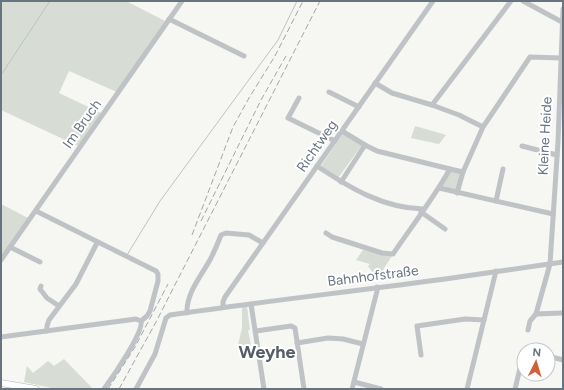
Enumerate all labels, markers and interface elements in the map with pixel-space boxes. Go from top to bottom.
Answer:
street label: Im Bruch [59,96,105,152]
street label: Kleine Heide [534,96,556,176]
street label: Richtweg [293,117,341,175]
street label: Bahnhofstraße [326,262,420,290]
district label: Weyhe [238,341,296,363]
north arrow [516,342,556,382]
text: N [532,346,542,359]

